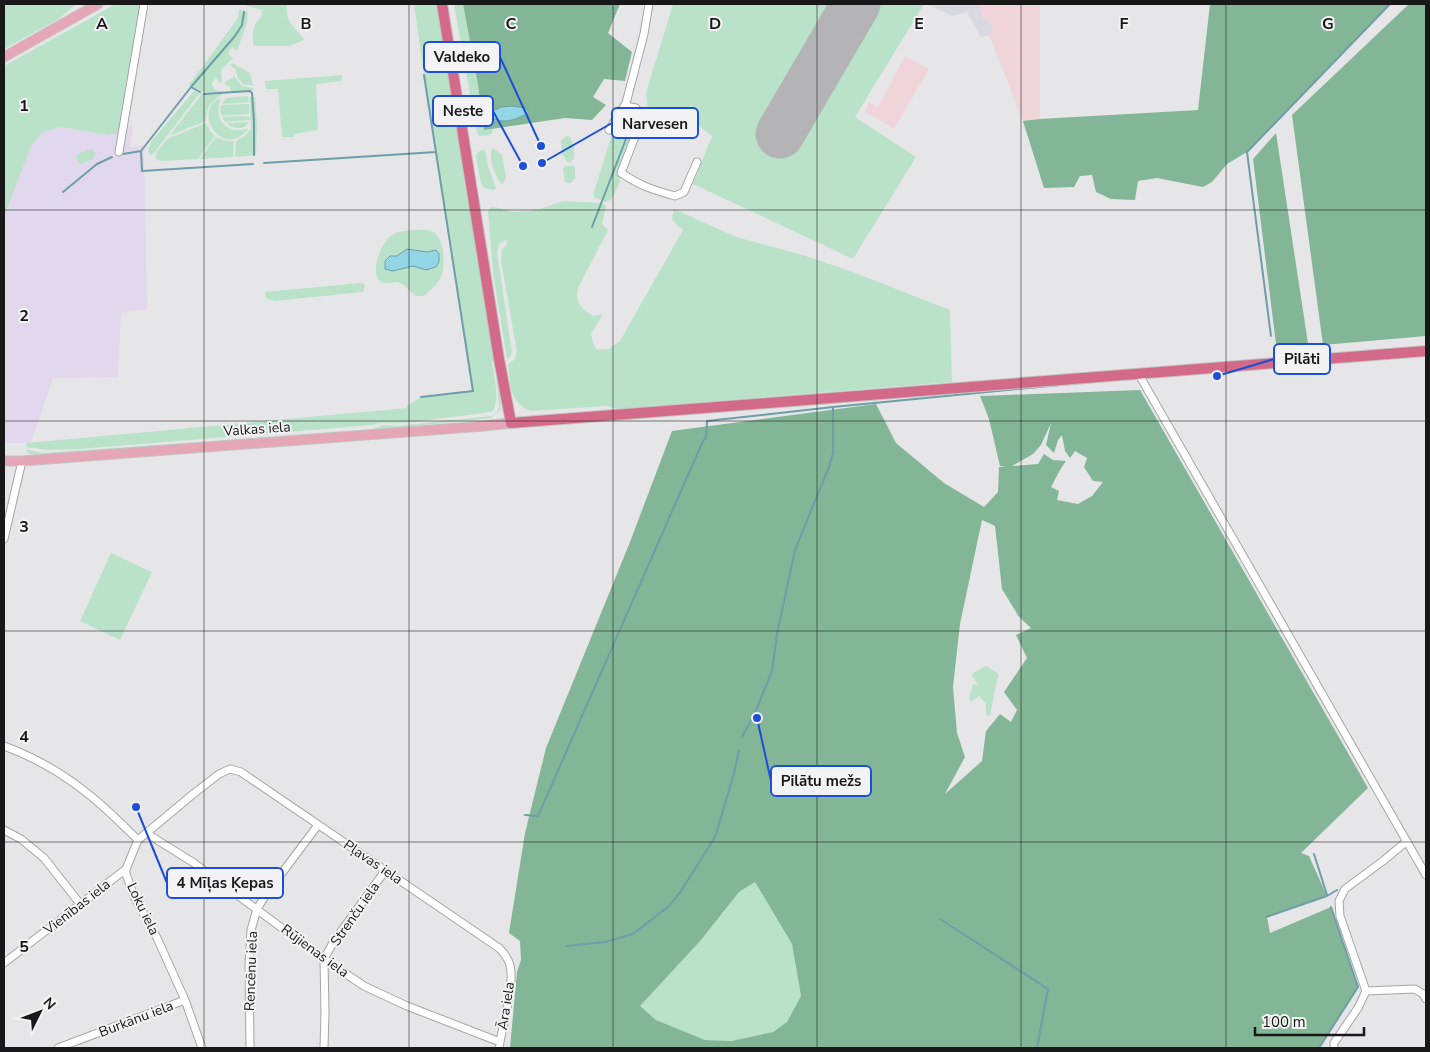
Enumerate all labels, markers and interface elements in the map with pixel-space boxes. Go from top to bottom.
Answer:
text: A [96,13,108,35]
text: B [300,13,312,35]
text: C [506,13,517,35]
text: D [709,13,721,35]
text: E [914,13,924,35]
text: F [1120,13,1129,35]
text: G [1322,13,1334,35]
callout: Valdeko [424,42,500,72]
text: Valdeko [433,47,491,67]
text: 1 [19,95,29,117]
callout: Neste [433,96,493,126]
text: Neste [443,101,483,121]
callout: Narvesen [612,108,698,138]
text: Narvesen [622,114,688,134]
text: 2 [19,305,29,327]
callout: Pilāti [1274,344,1330,374]
text: Pilāti [1284,349,1320,369]
street label: Valkas iela [222,417,291,441]
text: 3 [19,516,29,538]
text: 4 [19,726,29,748]
callout: Pilātu mežs [771,766,871,796]
text: Pilātu mežs [781,771,861,791]
street label: Pļavas iela [340,835,406,889]
callout: 4 Mīļas Ķepas [167,868,283,898]
text: 4 Mīļas Ķepas [177,873,273,893]
street label: Vienības iela [39,875,114,940]
street label: Strenču iela [326,878,384,950]
street label: Loku iela [122,880,164,938]
street label: Rūjienas iela [277,920,353,982]
street label: Rencēnu iela [240,931,262,1011]
text: 5 [19,936,29,958]
street label: Āra iela [493,981,519,1031]
north arrow [15,987,65,1037]
text: N [39,993,60,1014]
street label: Burkānu iela [96,996,176,1042]
scale bar [1255,1004,1364,1036]
text: 100 m [1262,1012,1306,1032]

